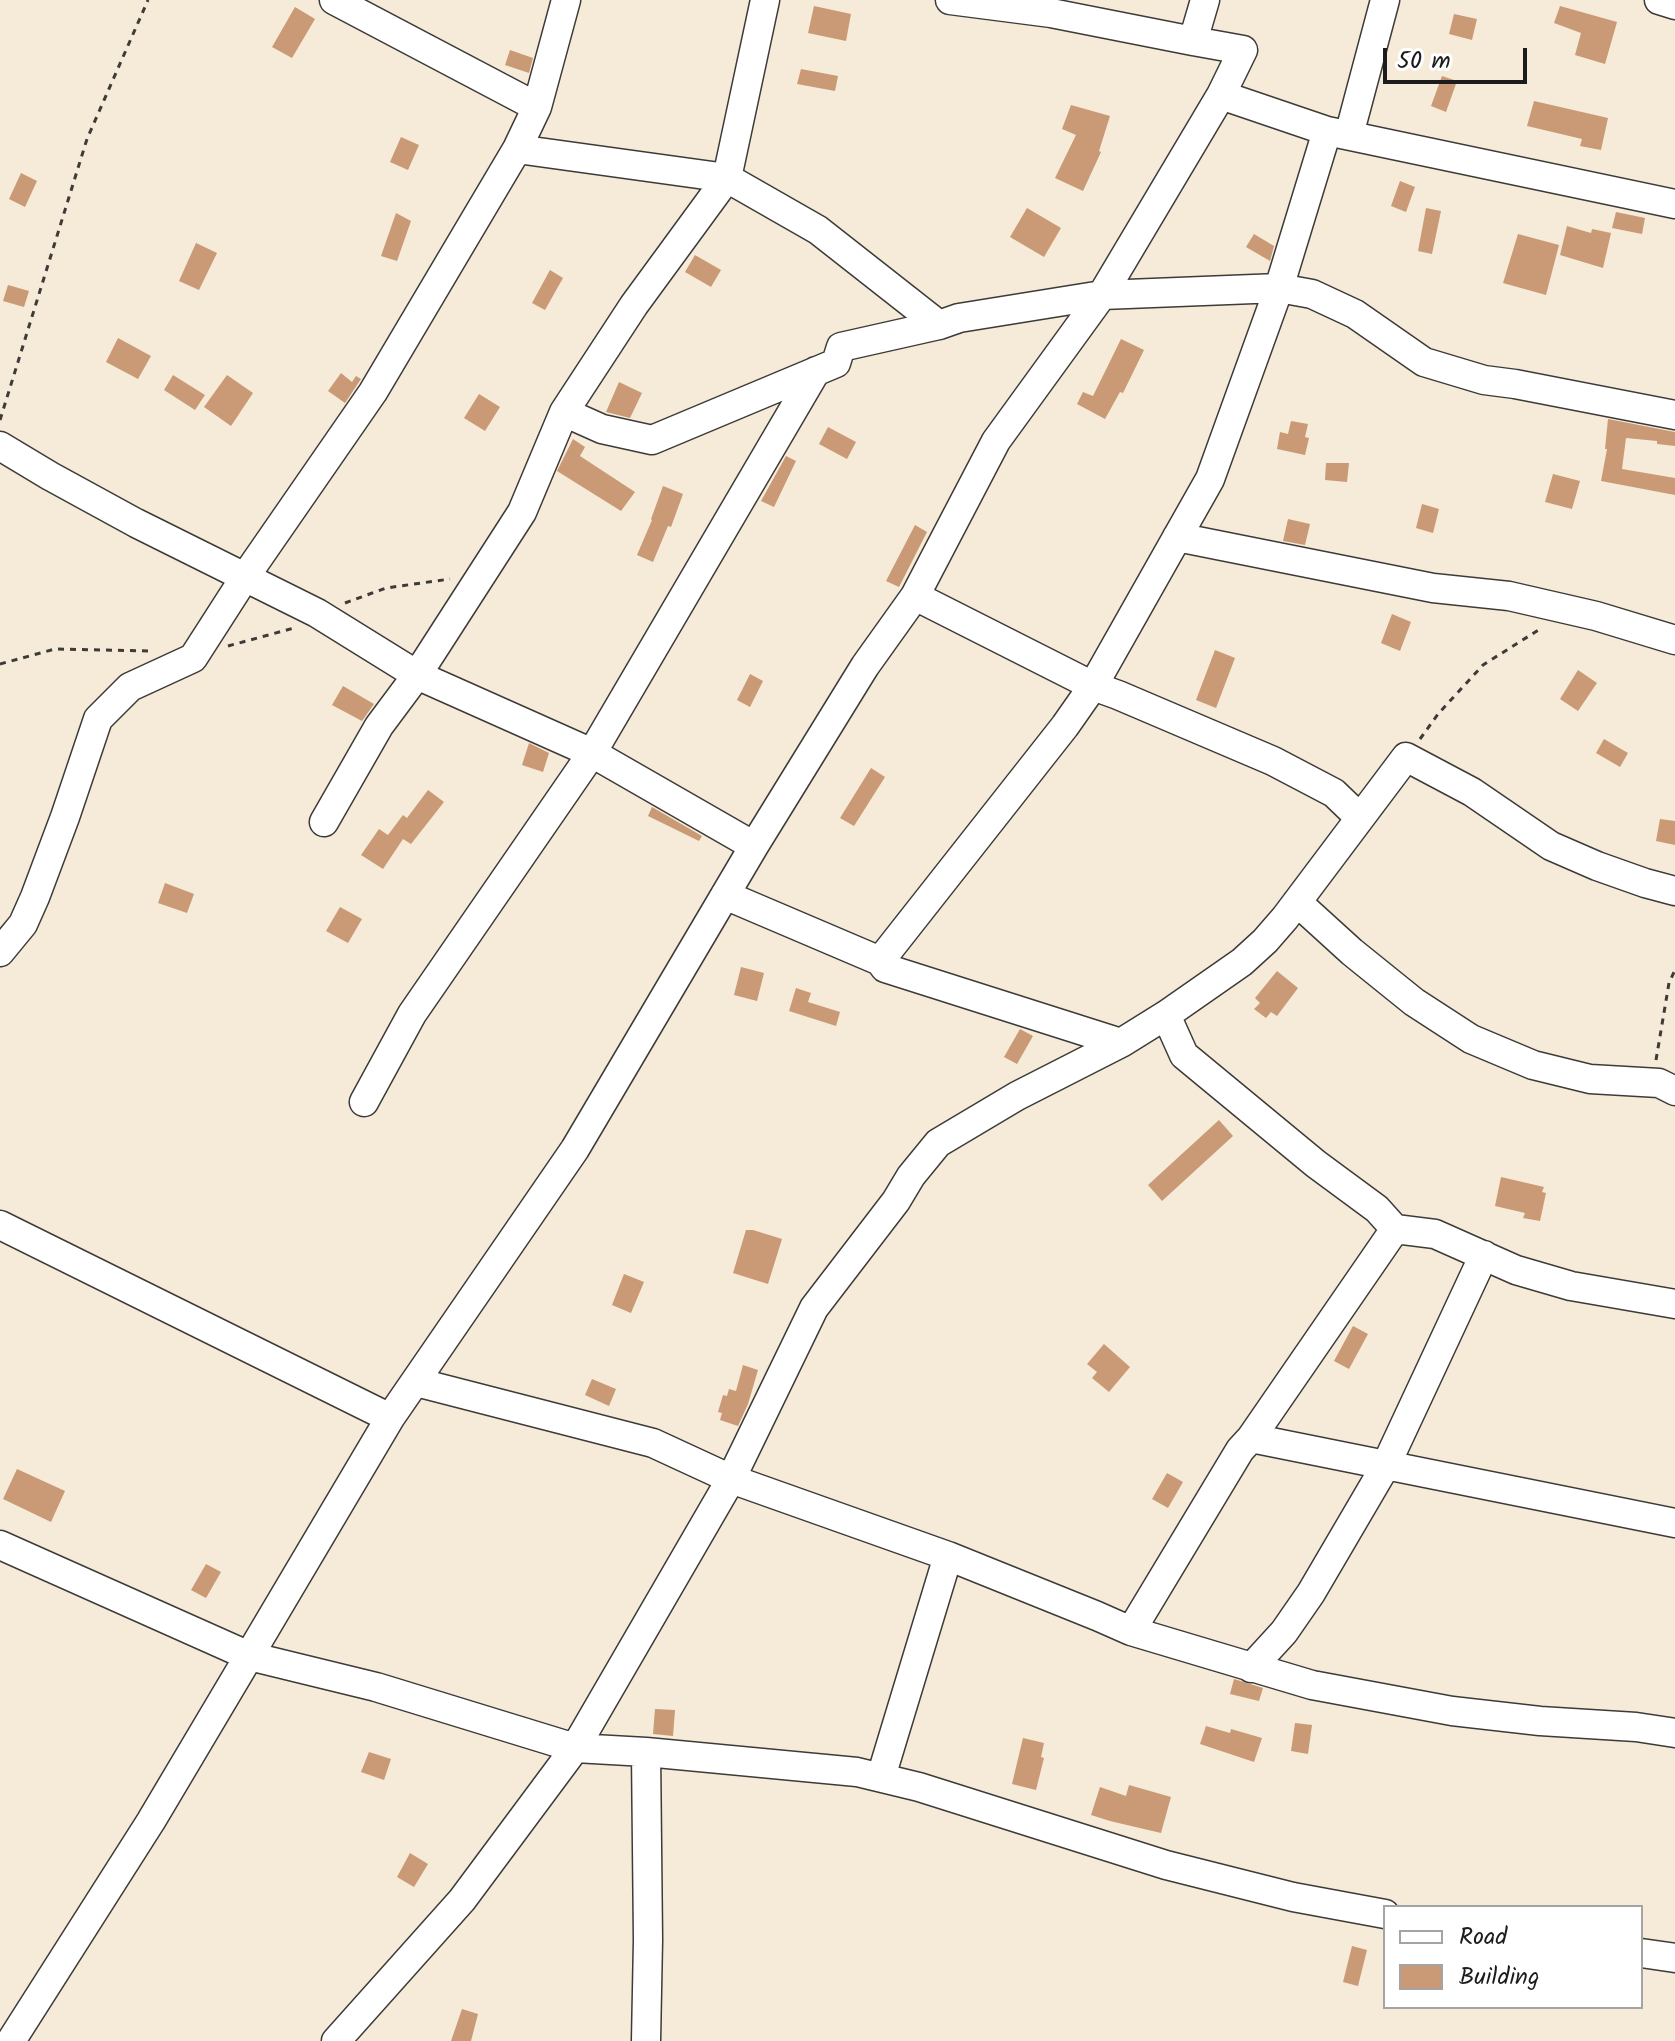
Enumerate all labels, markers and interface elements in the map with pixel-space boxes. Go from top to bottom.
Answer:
scale bar [1387,32,1531,82]
text: 50 m [1397,42,1451,81]
legend [1383,1905,1643,2009]
text: Road [1459,1918,1507,1957]
text: Building [1459,1958,1539,1997]

